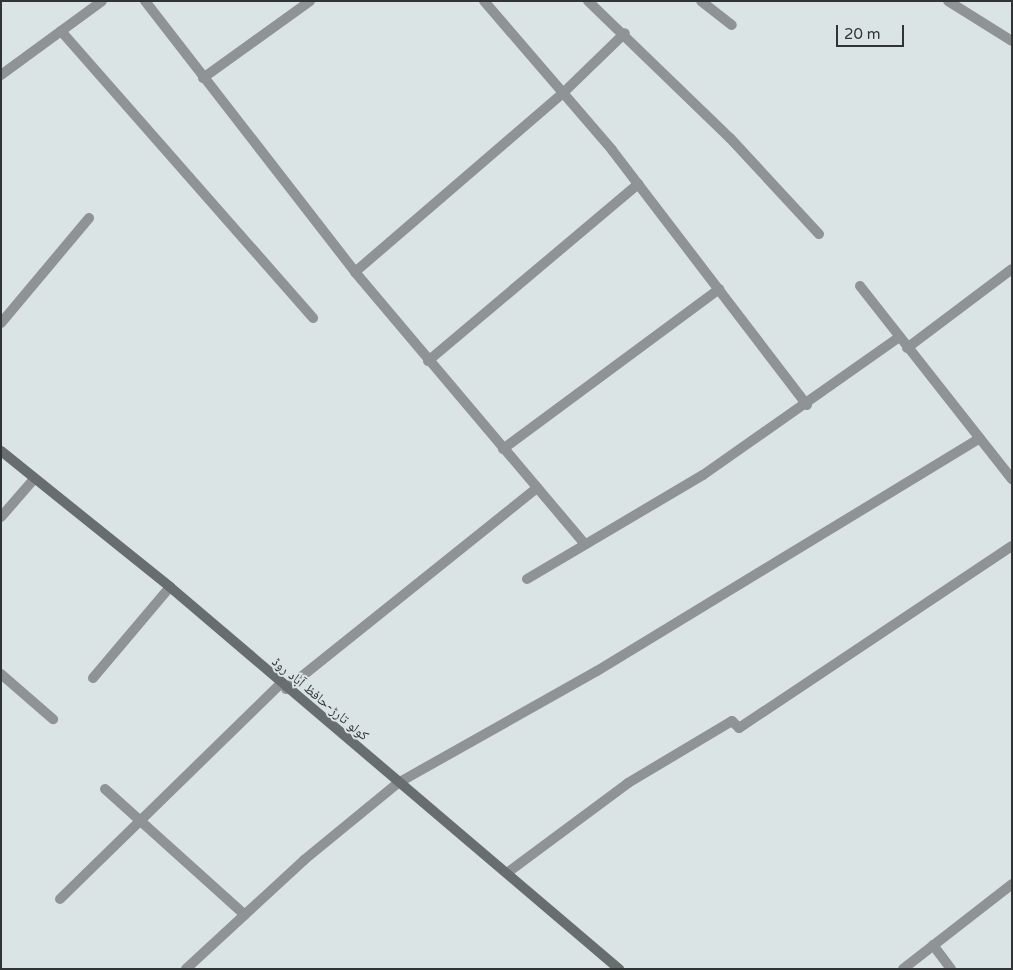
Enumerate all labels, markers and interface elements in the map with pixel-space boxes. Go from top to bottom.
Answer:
scale bar [838,15,906,47]
text: 20 m [844,25,881,43]
street label: کولو تارڑ-حافظ آباد روڈ [268,654,372,744]

